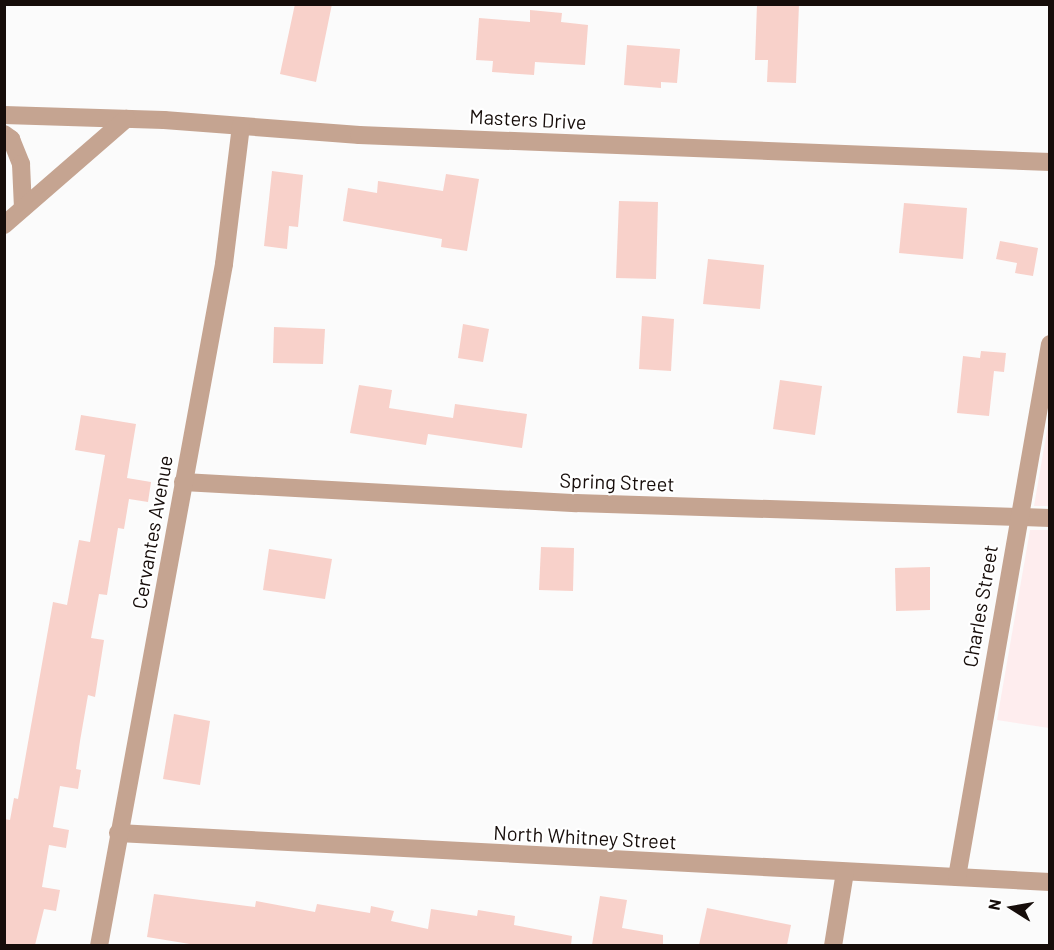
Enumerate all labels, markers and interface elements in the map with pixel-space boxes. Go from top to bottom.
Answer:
street label: Masters Drive [469,104,587,134]
street label: Cervantes Avenue [127,453,177,611]
street label: Spring Street [559,468,675,496]
street label: Charles Street [957,543,1003,669]
street label: North Whitney Street [493,820,677,854]
north arrow [982,878,1042,938]
text: N [983,897,1004,912]

